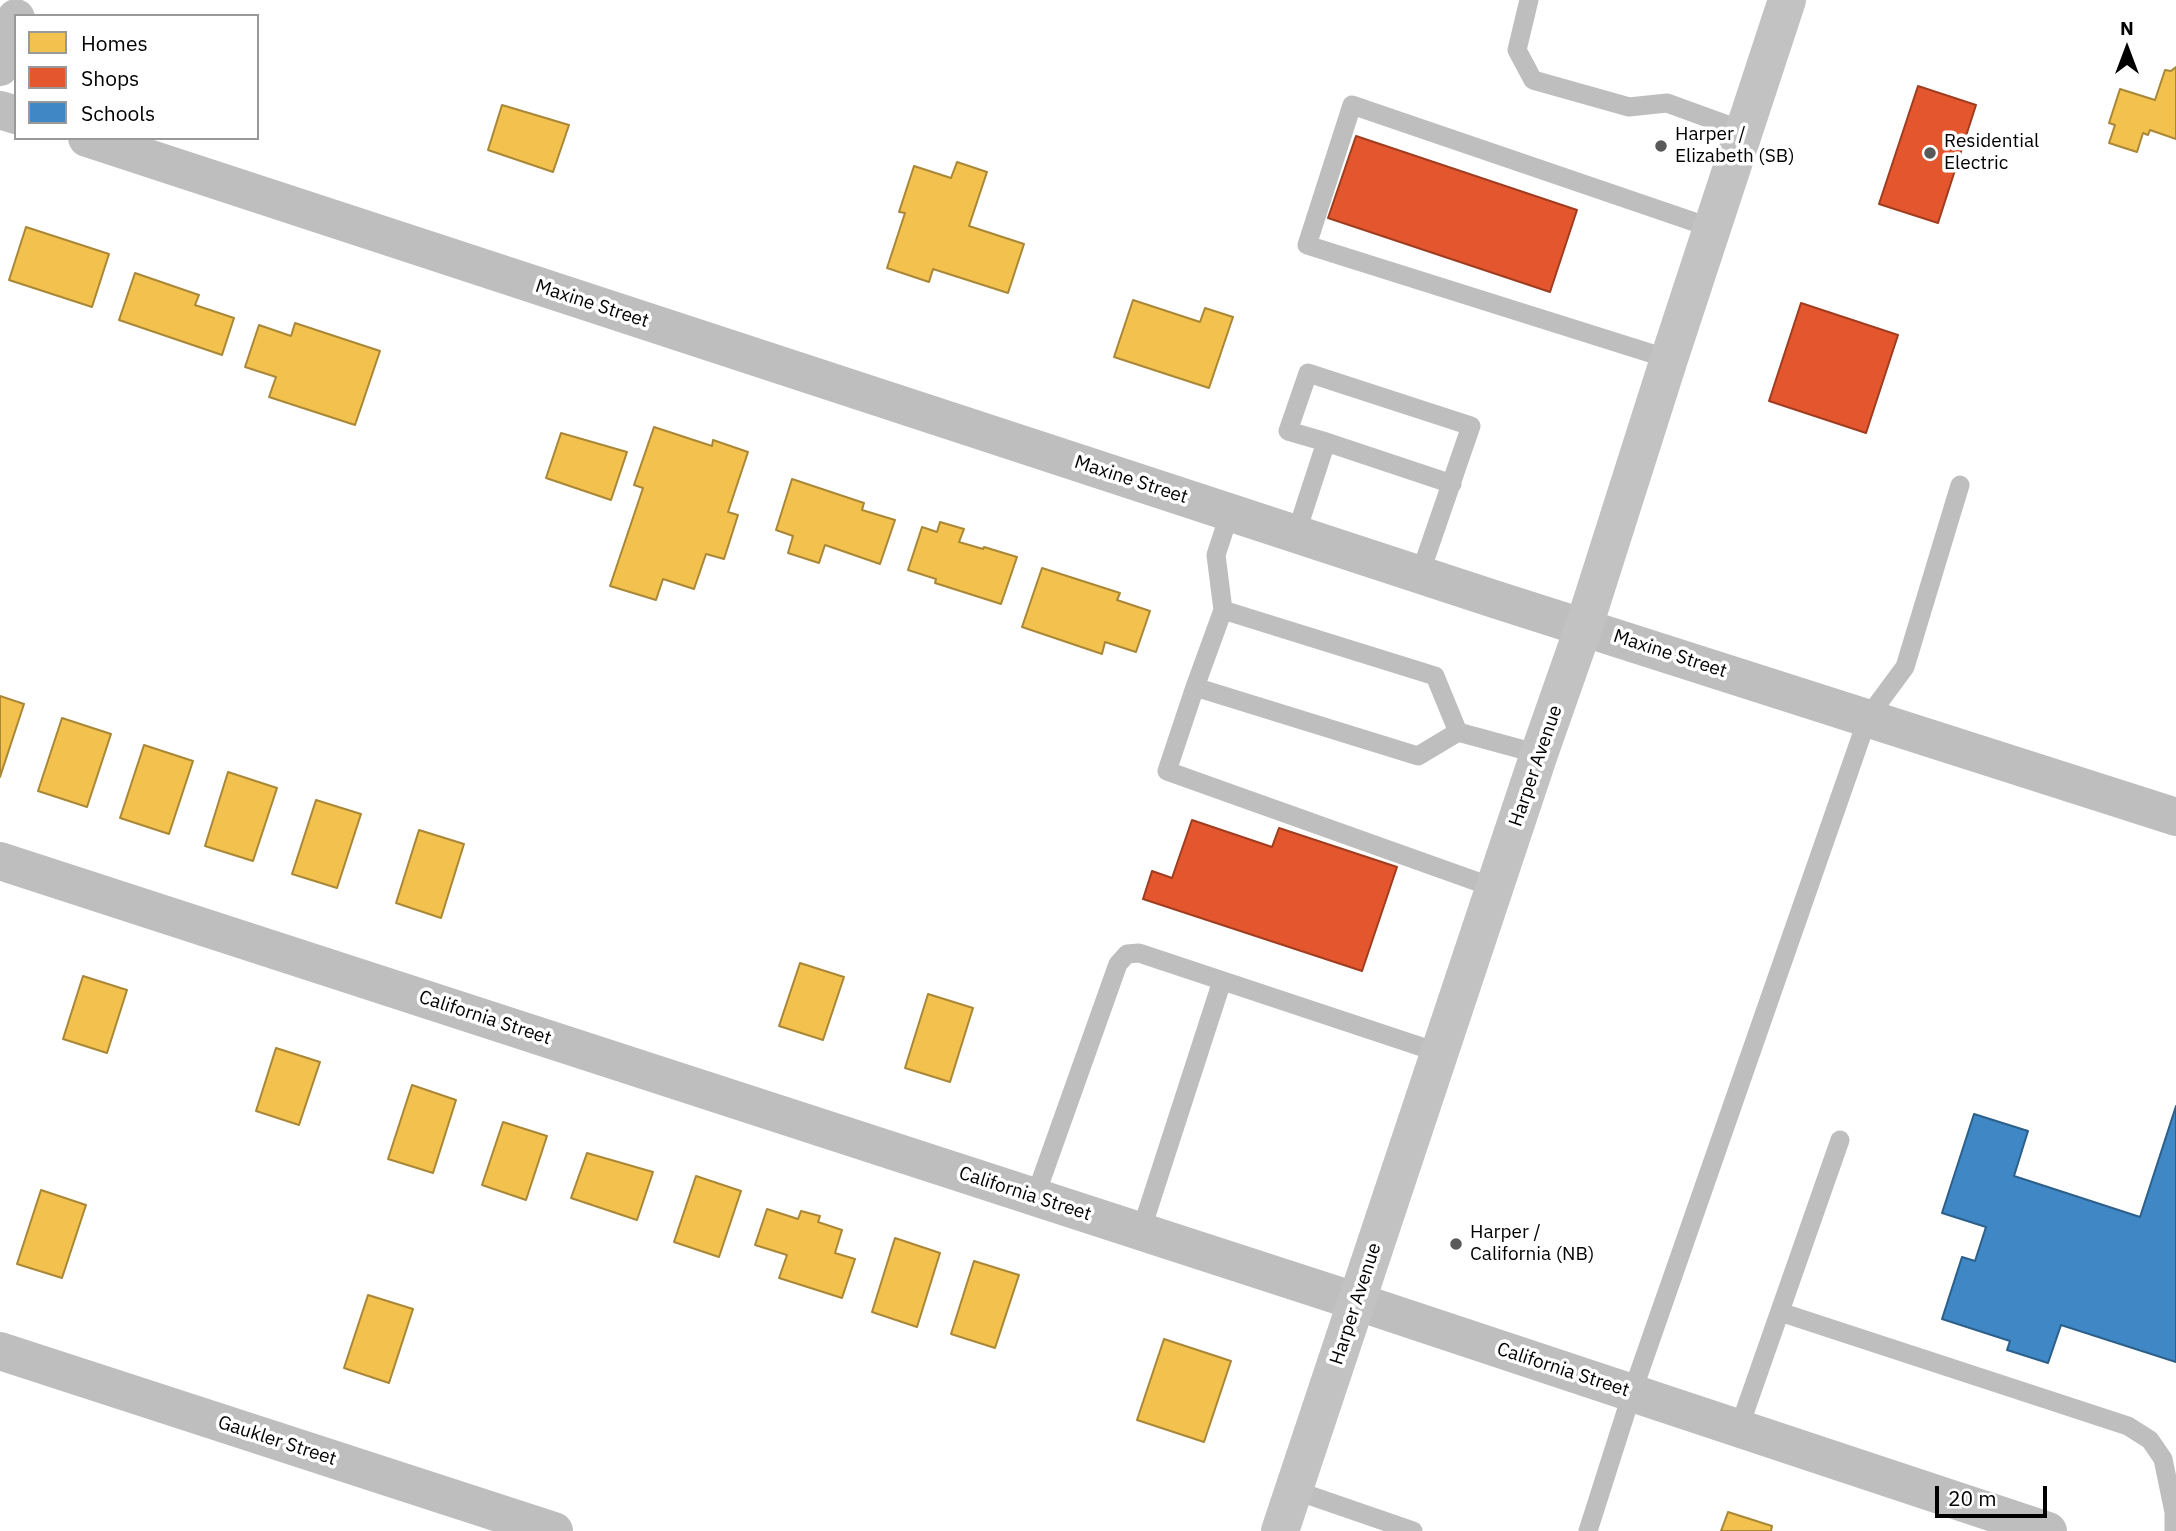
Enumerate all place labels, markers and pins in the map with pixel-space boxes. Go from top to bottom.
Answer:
place label: Harper / Elizabeth (SB) [1675,124,1795,168]
place label: Residential Electric [1944,131,2039,175]
marker: Harper / Elizabeth (SB) [1653,138,1669,154]
marker: Residential Electric [1922,145,1938,161]
place label: Harper / California (NB) [1470,1222,1594,1266]
marker: Harper / California (NB) [1448,1236,1464,1252]

